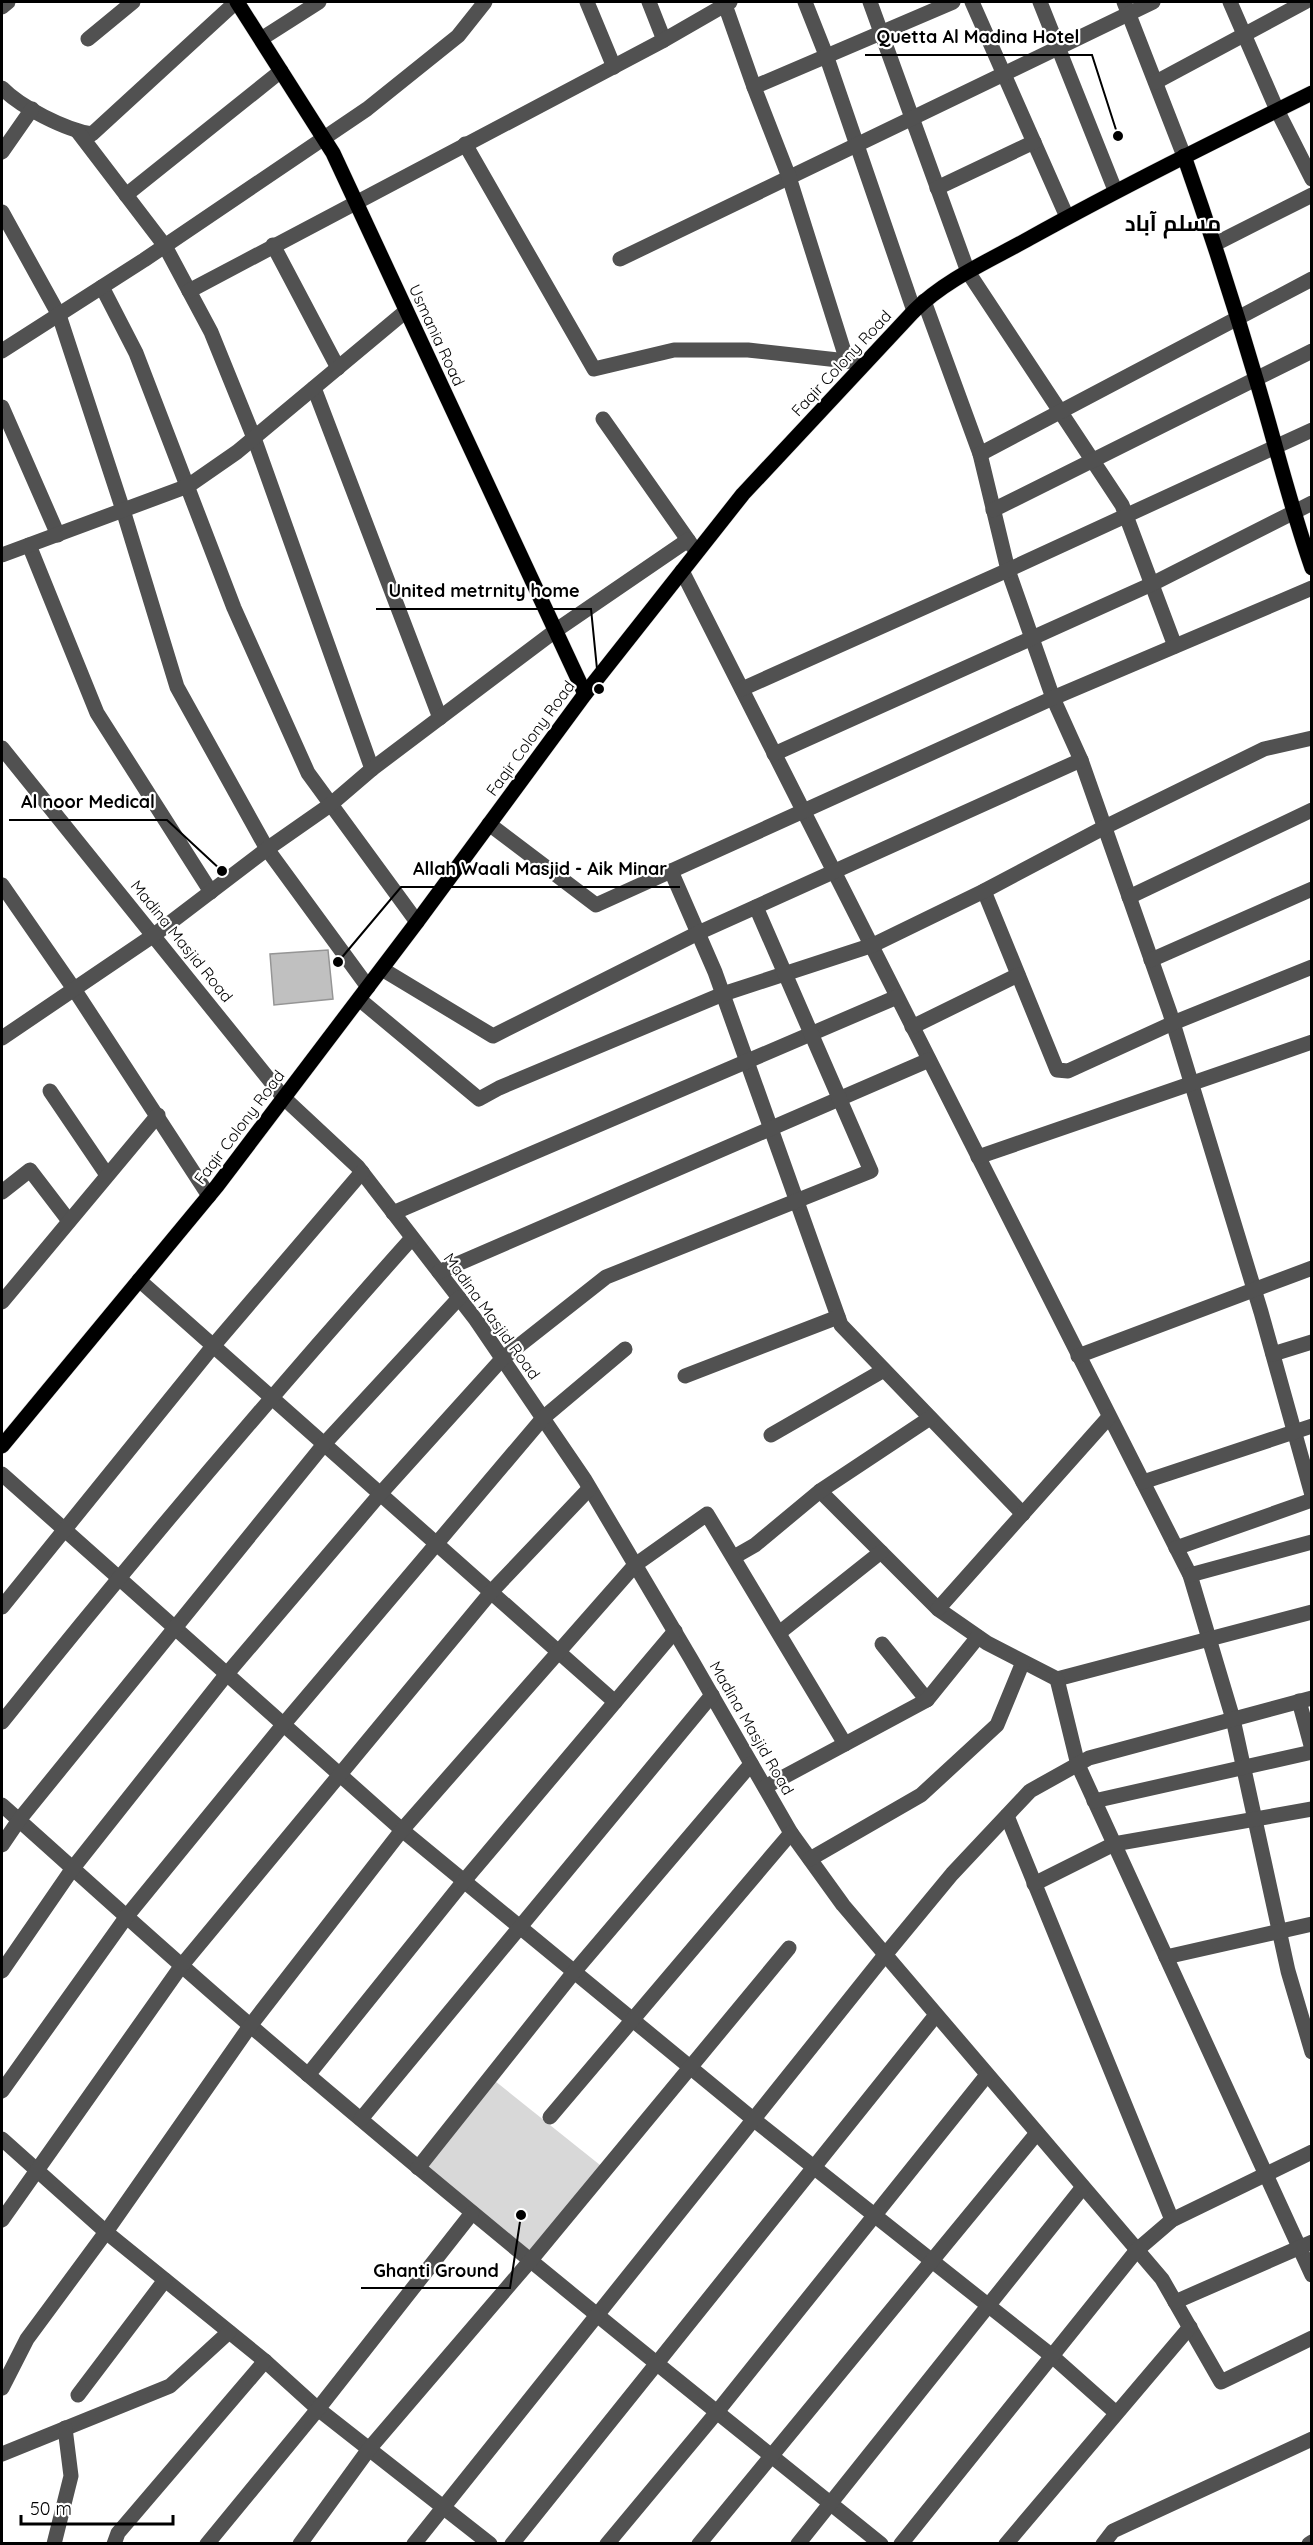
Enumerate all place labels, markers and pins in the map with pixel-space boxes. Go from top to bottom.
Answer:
callout: Quetta Al Madina Hotel [865,19,1092,55]
callout: United metrnity home [376,573,591,609]
callout: Al noor Medical [9,784,167,820]
callout: Allah Waali Masjid - Aik Minar [401,851,680,887]
callout: Ghanti Ground [361,2252,510,2288]

